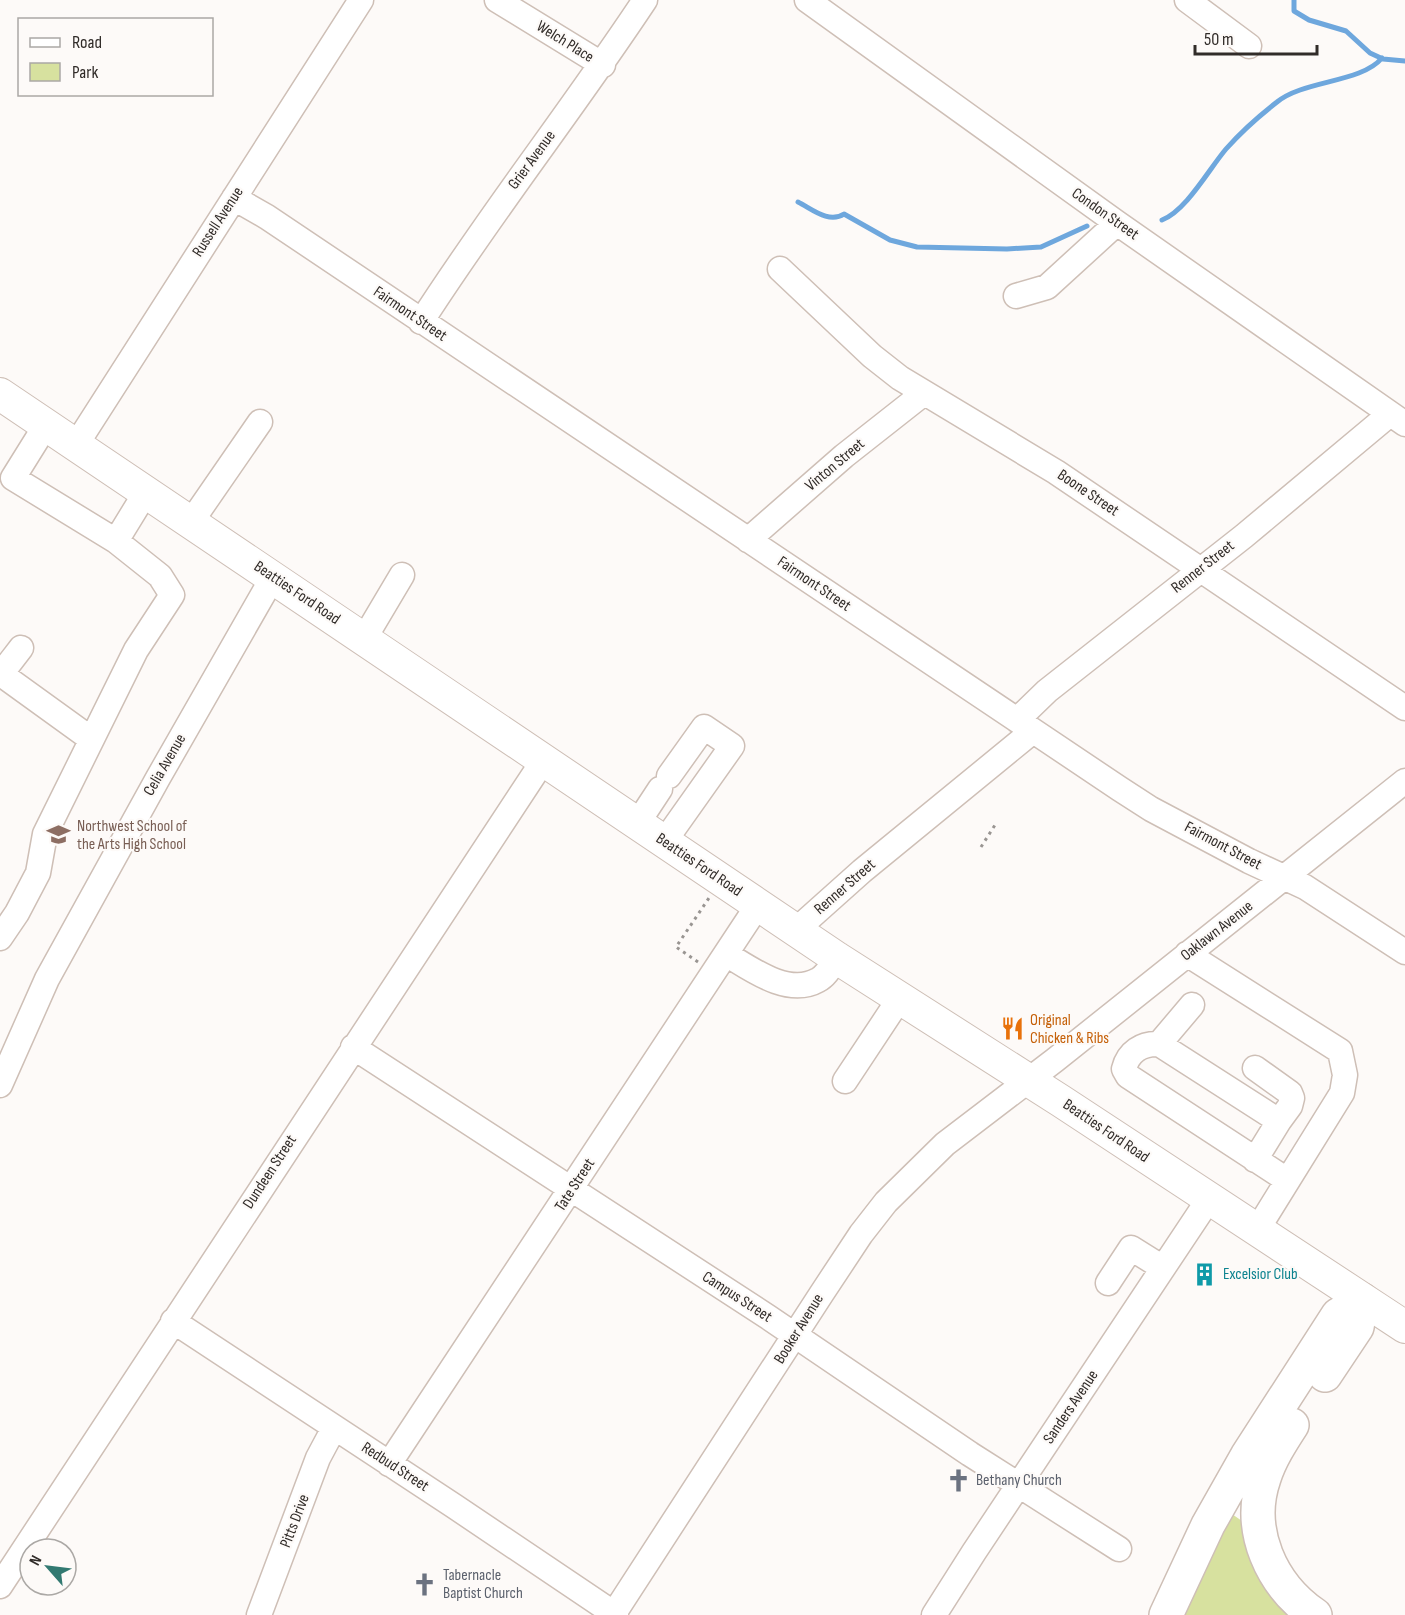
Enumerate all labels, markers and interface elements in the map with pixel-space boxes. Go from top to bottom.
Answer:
street label: Welch Place [533,17,597,67]
legend [18,18,213,96]
scale bar [1195,18,1316,56]
text: 50 m [1204,29,1234,50]
text: Road [72,32,102,53]
text: Park [72,62,98,83]
street label: Grier Avenue [504,127,560,193]
street label: Russell Avenue [188,184,248,260]
street label: Condon Street [1068,184,1142,244]
street label: Fairmont Street [370,282,450,346]
street label: Vinton Street [801,435,869,495]
street label: Boone Street [1054,466,1122,521]
street label: Renner Street [1168,536,1238,597]
street label: Fairmont Street [774,552,854,616]
street label: Beatties Ford Road [250,557,344,629]
street label: Celia Avenue [140,731,190,799]
place label: Northwest School of the Arts High School [77,817,187,854]
street label: Fairmont Street [1181,818,1265,874]
school or university icon: Northwest School of the Arts High School [46,822,72,848]
street label: Beatties Ford Road [652,829,746,901]
street label: Renner Street [811,855,879,919]
street label: Oaklawn Avenue [1177,897,1257,965]
place label: Original Chicken & Ribs [1030,1011,1109,1048]
restaurant icon: Original Chicken & Ribs [999,1016,1025,1042]
street label: Beatties Ford Road [1059,1095,1153,1167]
street label: Dundeen Street [239,1131,301,1212]
street label: Tate Street [551,1155,599,1215]
building icon: Excelsior Club [1192,1261,1218,1287]
place label: Excelsior Club [1223,1265,1298,1284]
street label: Campus Street [699,1267,776,1327]
street label: Booker Avenue [770,1290,828,1368]
street label: Sanders Avenue [1039,1367,1103,1447]
street label: Redbud Street [358,1438,432,1496]
church icon: Bethany Church [945,1467,971,1493]
place label: Bethany Church [976,1471,1062,1490]
street label: Pitts Drive [276,1492,314,1550]
north arrow [18,1537,78,1597]
text: N [26,1552,46,1569]
place label: Tabernacle Baptist Church [443,1566,523,1603]
church icon: Tabernacle Baptist Church [412,1571,438,1597]

